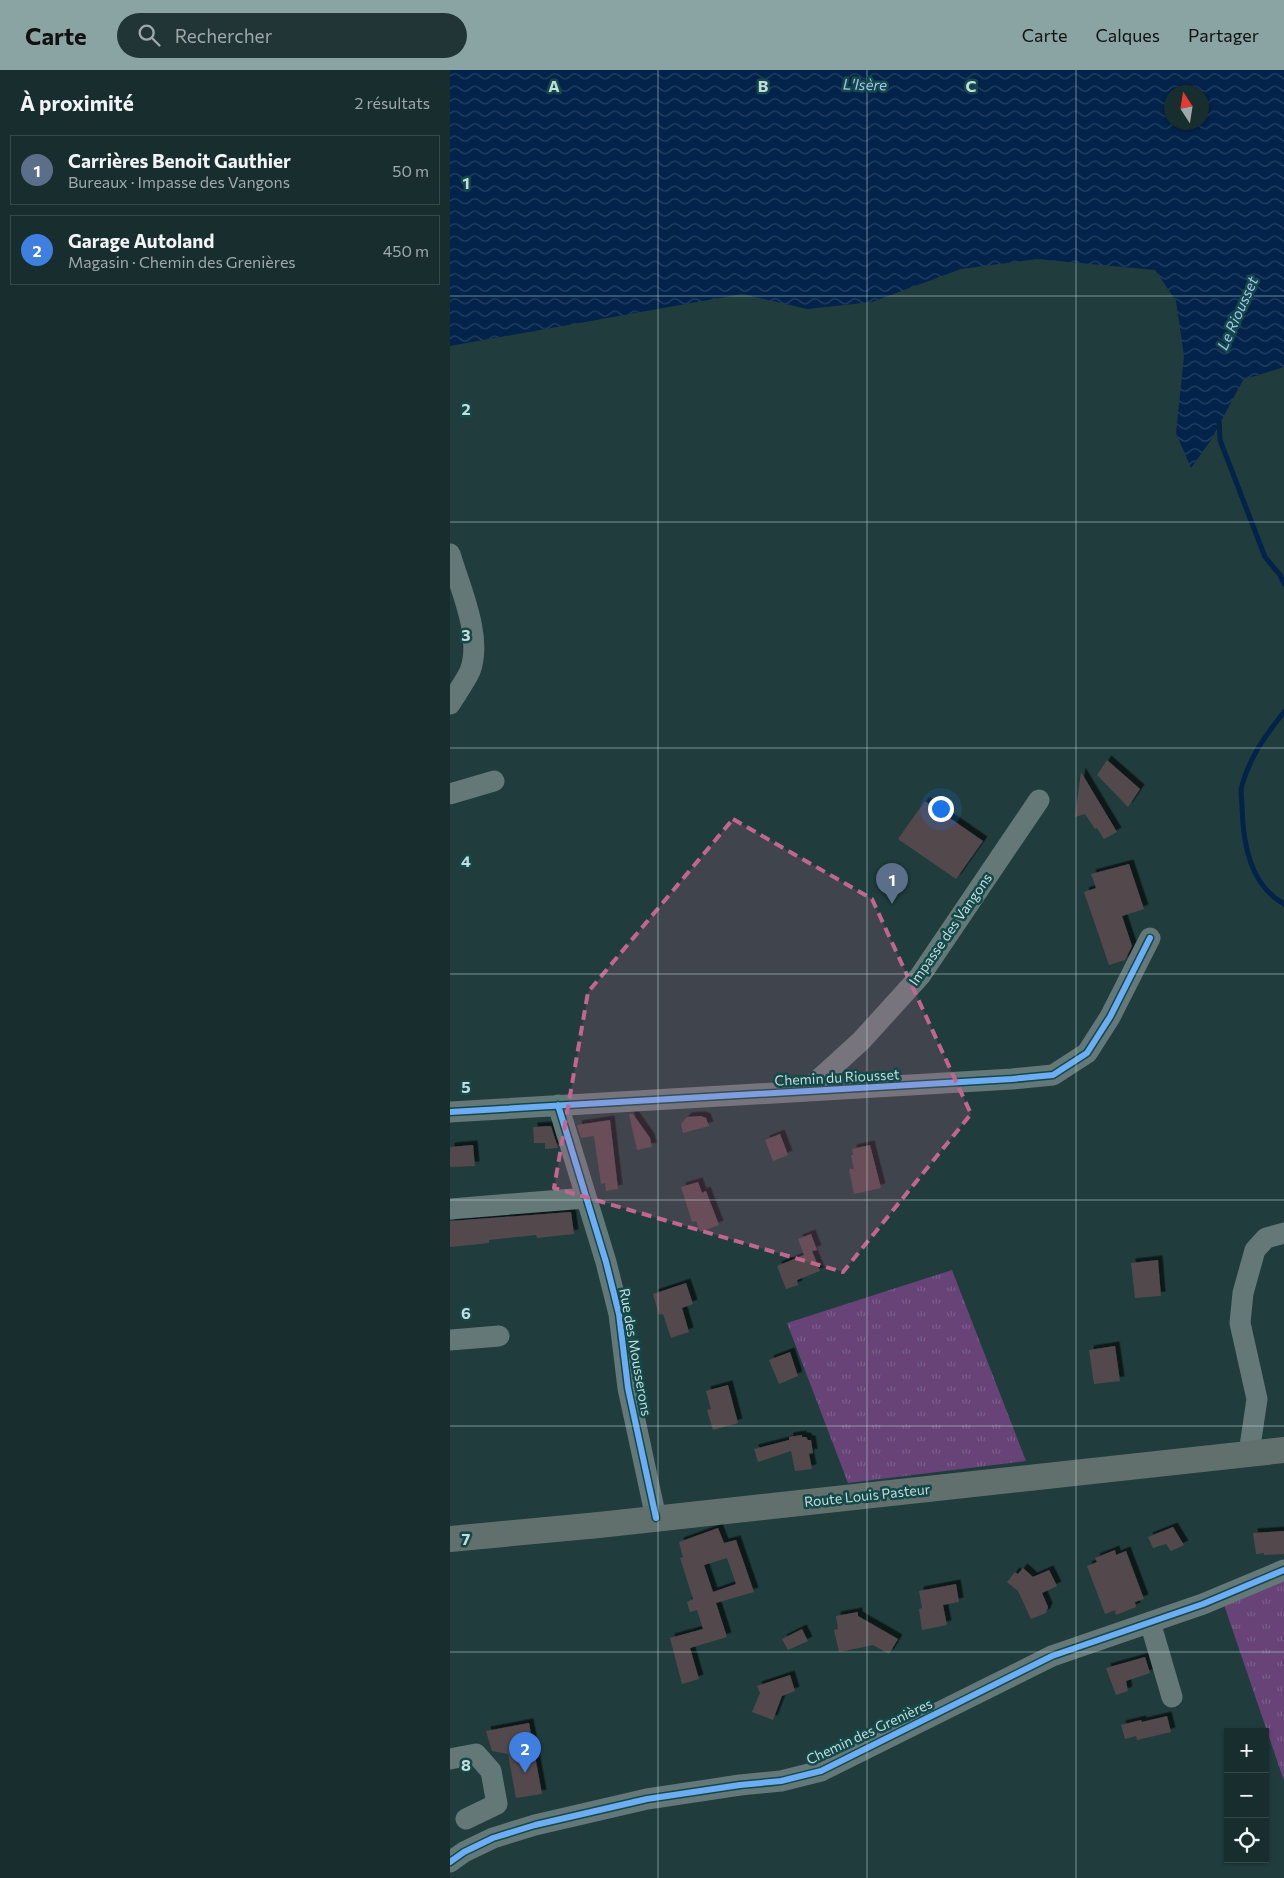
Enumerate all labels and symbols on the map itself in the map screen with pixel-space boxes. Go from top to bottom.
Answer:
water label: L'Isère [843,75,887,93]
text: A [548,76,560,95]
text: B [758,76,769,95]
text: C [966,76,977,95]
north arrow [1164,85,1209,130]
text: 1 [462,173,470,192]
water label: Le Riousset [1213,273,1261,352]
text: 2 [461,399,471,418]
text: 3 [461,625,471,644]
your location [928,796,954,822]
text: 4 [461,851,471,870]
pin: 1 [876,863,908,904]
street label: Impasse des Vangons [905,869,995,989]
street label: Chemin du Riousset [774,1065,900,1089]
text: 5 [461,1077,471,1096]
street label: Rue des Mousserons [616,1287,656,1417]
text: 6 [461,1303,471,1322]
street label: Route Louis Pasteur [803,1480,931,1510]
text: 7 [462,1529,471,1548]
street label: Chemin des Grenières [803,1694,935,1768]
pin: 2 [509,1732,541,1773]
text: 8 [461,1755,471,1774]

